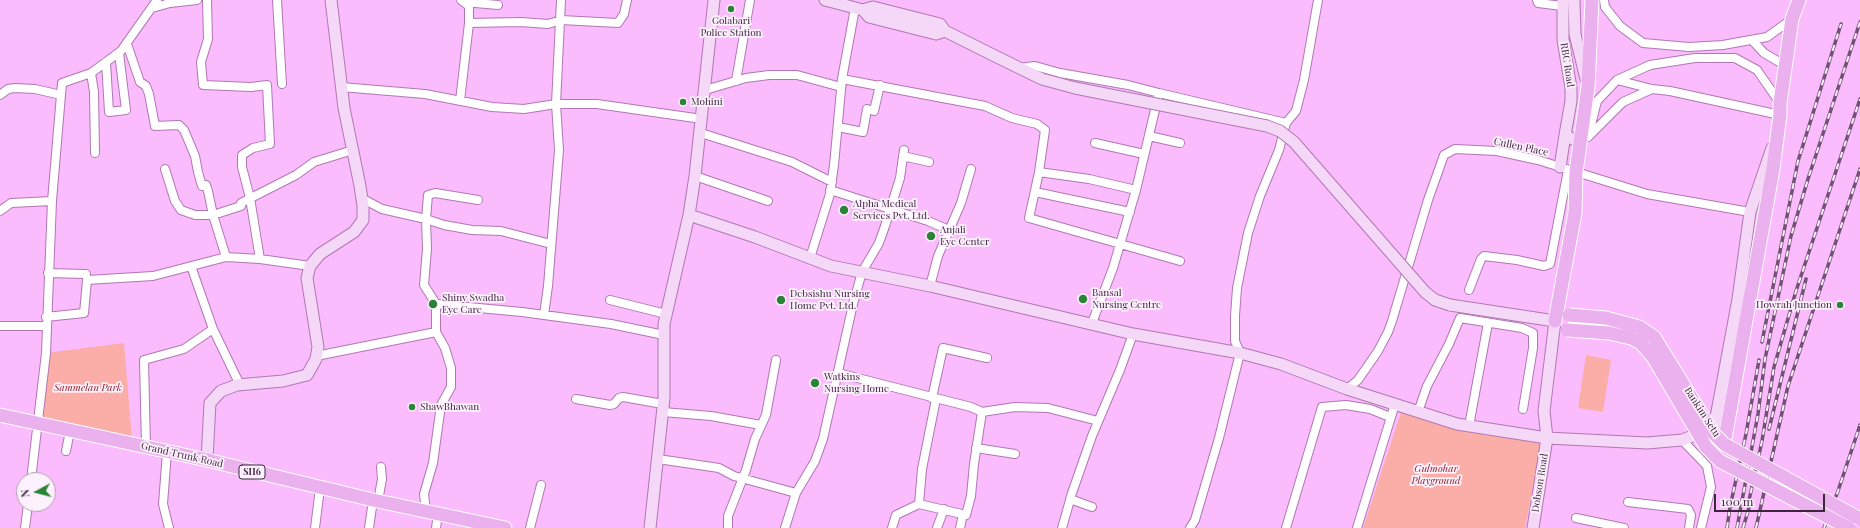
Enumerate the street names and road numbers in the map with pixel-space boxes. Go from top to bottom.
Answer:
street label: RBC Road [1558,42,1576,88]
street label: Cullen Place [1493,135,1549,159]
street label: Bankim Setu [1682,385,1722,439]
street label: Grand Trunk Road [140,440,224,470]
street label: Dobson Road [1529,453,1551,513]
road number: SH6 [239,465,265,479]

